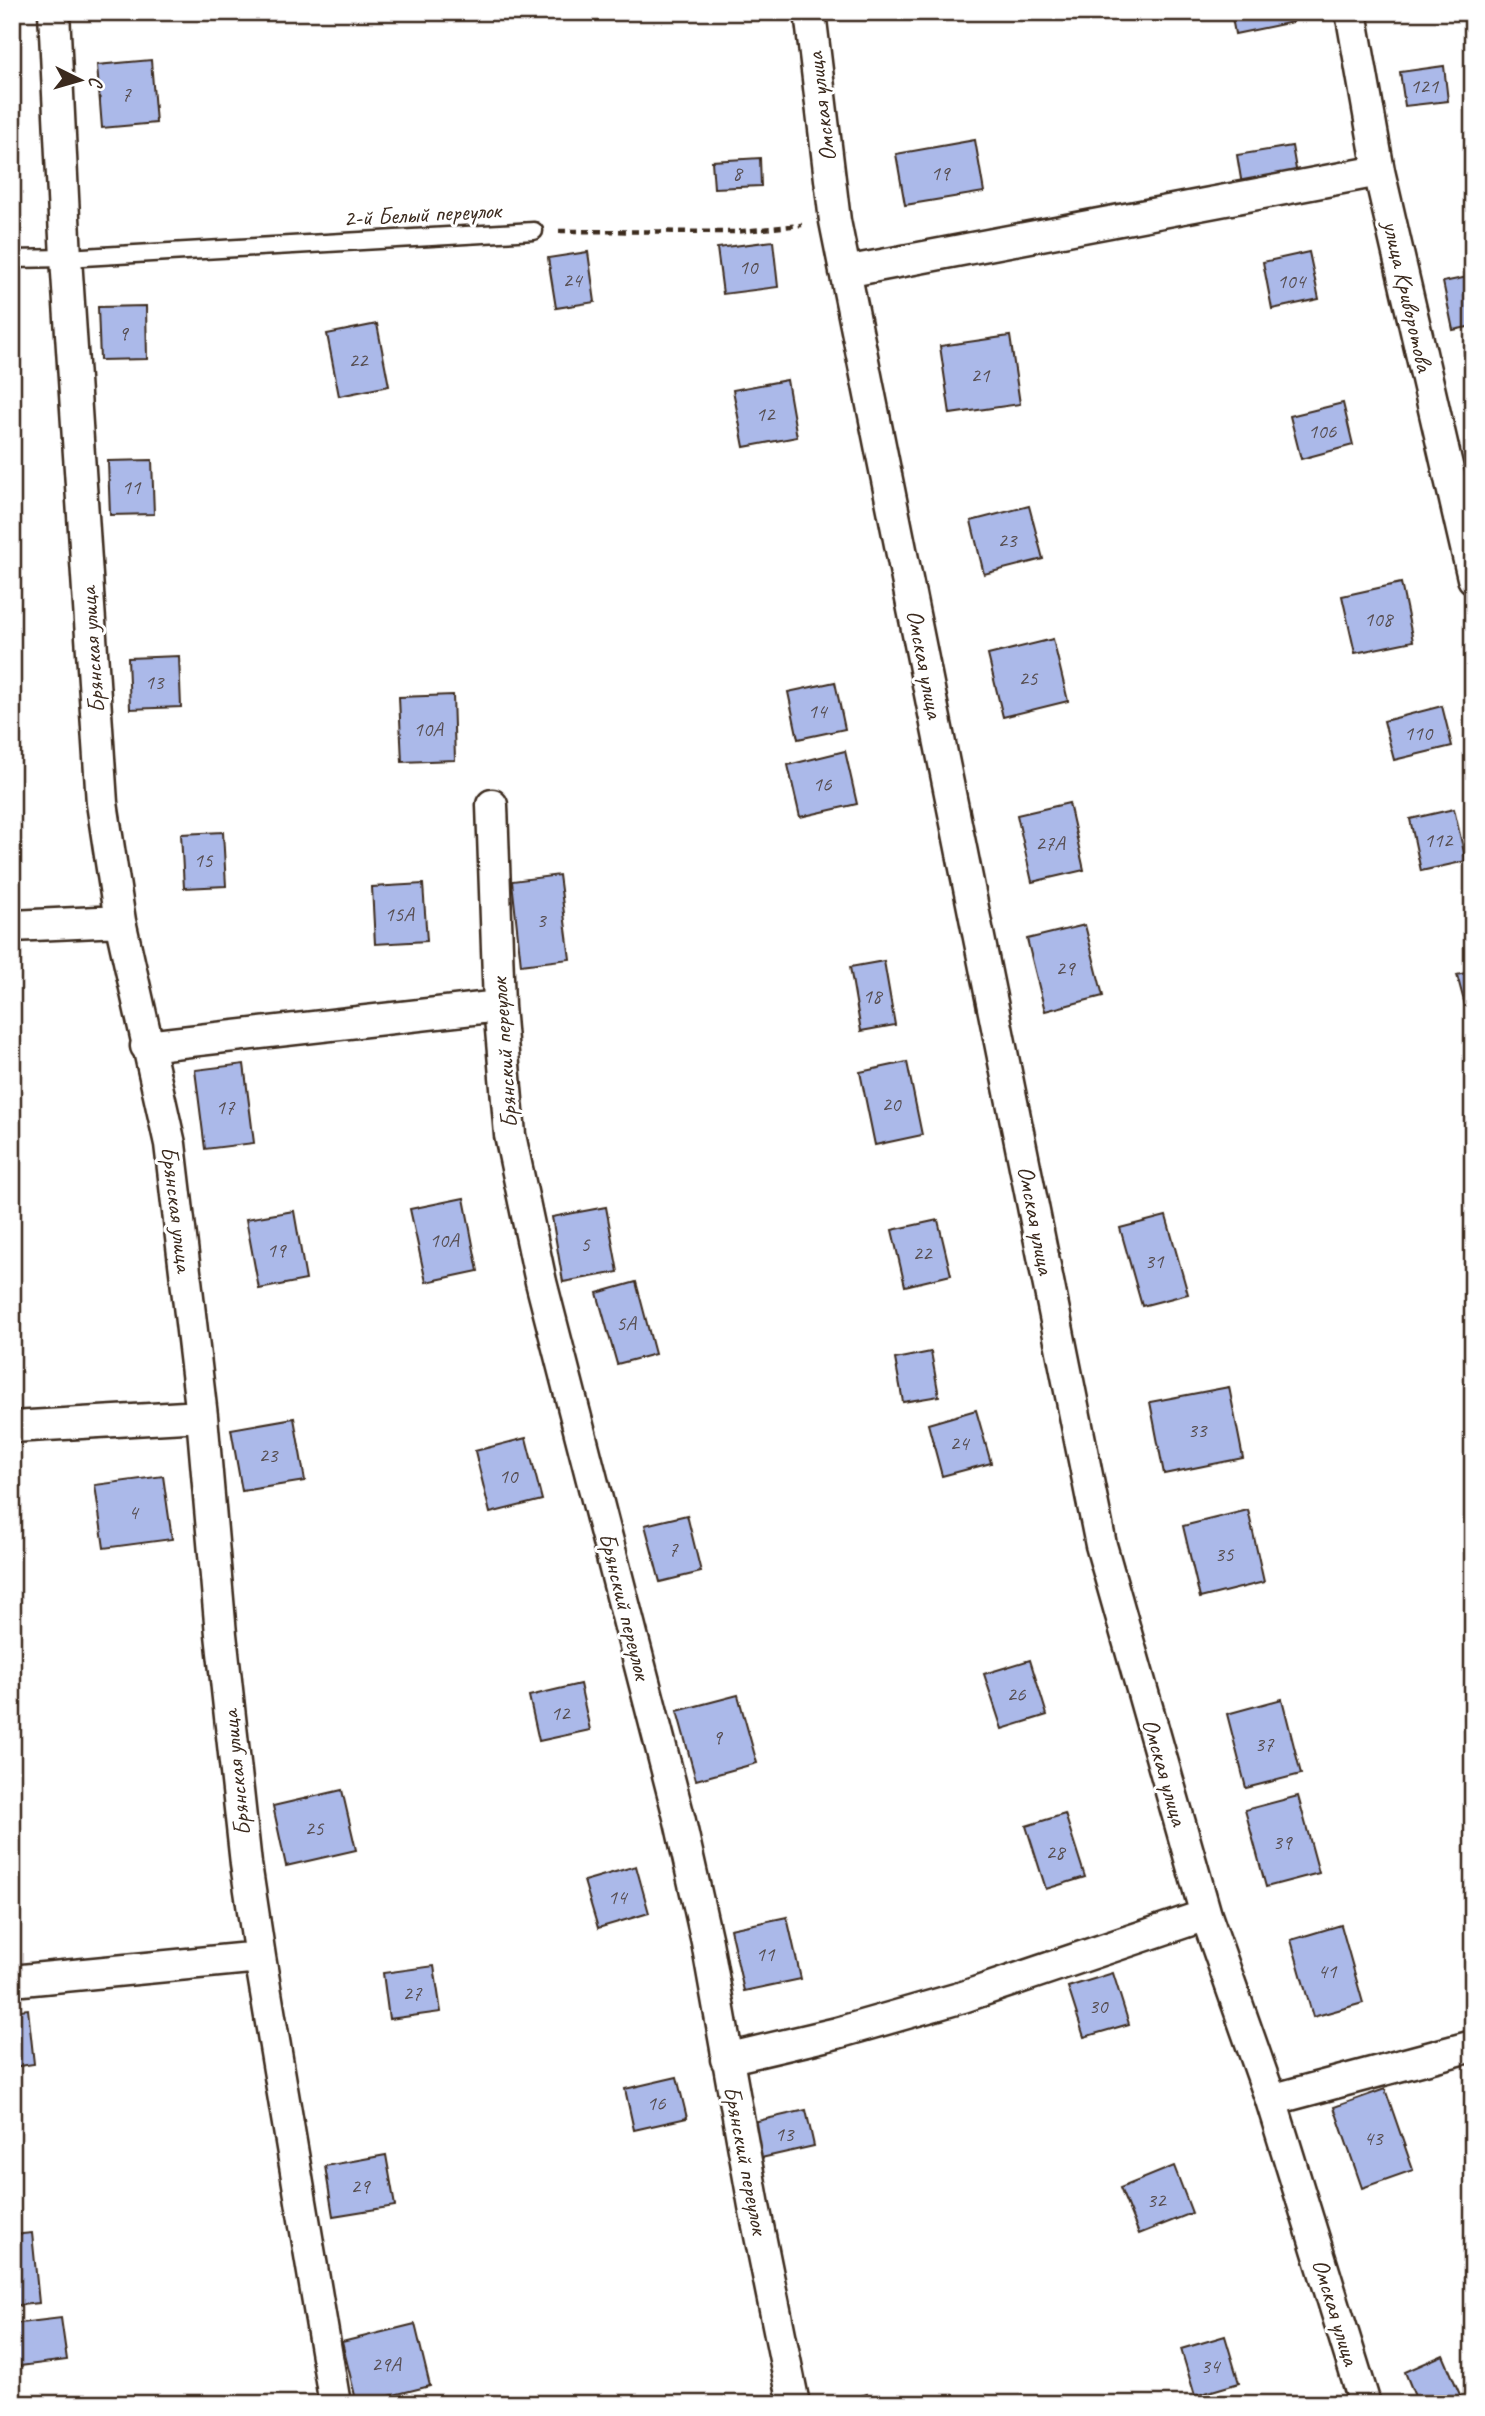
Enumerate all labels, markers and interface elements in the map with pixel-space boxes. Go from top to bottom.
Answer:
north arrow [46,46,116,116]
street label: Омская улица [799,49,843,163]
house number: 121 [1410,73,1440,99]
text: С [83,76,108,90]
house number: 7 [121,81,132,107]
house number: 8 [732,160,744,186]
house number: 19 [931,160,951,186]
street label: 2-й Белый переулок [342,195,504,233]
street label: улица Криворотова [1376,216,1440,376]
house number: 10 [739,254,759,280]
house number: 24 [563,267,584,293]
house number: 104 [1277,268,1308,294]
house number: 9 [118,320,129,346]
house number: 22 [349,347,369,373]
house number: 21 [971,362,991,388]
house number: 12 [756,401,776,427]
house number: 106 [1308,418,1337,444]
house number: 11 [122,474,142,500]
house number: 23 [998,527,1018,553]
street label: Брянская улица [72,584,111,714]
house number: 108 [1364,606,1395,632]
street label: Омская улица [900,607,950,722]
house number: 25 [1019,665,1039,691]
house number: 13 [145,669,165,695]
house number: 14 [808,698,829,724]
house number: 10А [413,716,444,742]
house number: 110 [1404,720,1434,746]
house number: 16 [813,771,832,797]
house number: 112 [1424,827,1454,853]
house number: 27А [1035,830,1066,856]
house number: 15 [194,847,214,873]
house number: 15А [384,901,415,927]
house number: 3 [536,907,547,933]
house number: 29 [1056,955,1076,981]
street label: Брянский переулок [484,975,524,1129]
house number: 18 [863,983,884,1009]
house number: 20 [882,1091,902,1117]
house number: 17 [216,1094,236,1120]
street label: Брянская улица [154,1144,200,1276]
street label: Омская улица [1011,1163,1061,1278]
house number: 10А [429,1227,460,1253]
house number: 5 [580,1231,591,1257]
house number: 19 [267,1237,287,1263]
house number: 22 [913,1240,933,1266]
house number: 31 [1145,1248,1165,1274]
house number: 5А [616,1310,637,1336]
house number: 33 [1188,1417,1208,1443]
house number: 24 [950,1430,971,1456]
house number: 23 [259,1442,279,1468]
house number: 10 [499,1463,519,1489]
house number: 4 [128,1499,140,1525]
street label: Брянский переулок [592,1529,658,1685]
house number: 7 [668,1536,679,1562]
house number: 35 [1215,1541,1235,1567]
house number: 26 [1007,1681,1026,1707]
house number: 12 [551,1700,571,1726]
street label: Брянская улица [214,1706,258,1837]
street label: Омская улица [1135,1715,1195,1830]
house number: 9 [712,1724,723,1750]
house number: 37 [1255,1731,1275,1757]
house number: 25 [305,1815,325,1841]
house number: 39 [1273,1829,1293,1855]
house number: 28 [1046,1839,1067,1865]
house number: 14 [608,1884,629,1910]
house number: 11 [756,1941,776,1967]
house number: 41 [1318,1958,1338,1984]
house number: 27 [403,1980,423,2006]
house number: 30 [1089,1993,1109,2019]
street label: Брянский переулок [717,2083,775,2239]
house number: 16 [647,2090,666,2116]
house number: 13 [775,2121,795,2147]
house number: 43 [1364,2125,1384,2151]
house number: 29 [351,2173,371,2199]
house number: 32 [1147,2187,1167,2213]
street label: Омская улица [1306,2255,1367,2370]
house number: 29А [371,2351,402,2377]
house number: 34 [1201,2353,1222,2379]

